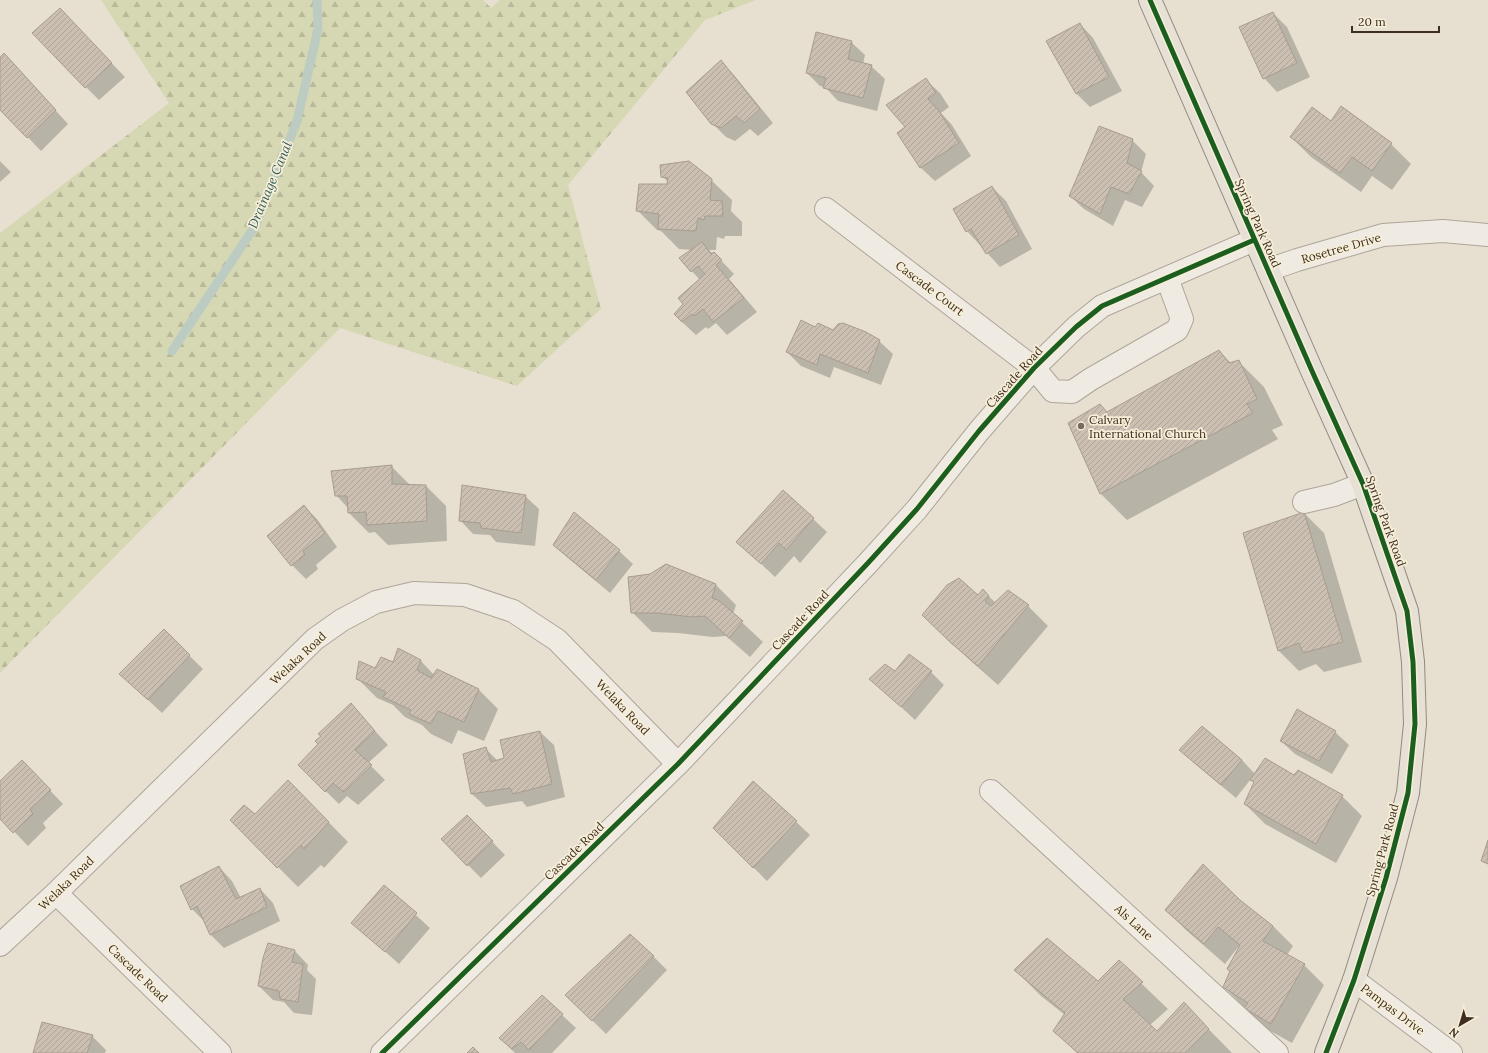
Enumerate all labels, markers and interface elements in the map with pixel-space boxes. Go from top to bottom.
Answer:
scale bar [1352,8,1439,34]
text: 20 m [1358,14,1386,29]
water label: Drainage Canal [244,139,296,231]
street label: Spring Park Road [1232,176,1284,270]
street label: Rosetree Drive [1299,229,1383,267]
street label: Cascade Court [893,257,968,319]
street label: Cascade Road [983,343,1045,411]
place label: Calvary International Church [1089,412,1206,441]
marker: Calvary International Church [1076,421,1086,431]
street label: Spring Park Road [1363,474,1409,568]
street label: Cascade Road [768,587,832,653]
street label: Welaka Road [267,628,329,688]
street label: Welaka Road [593,676,653,738]
street label: Spring Park Road [1362,802,1402,898]
street label: Cascade Road [541,819,607,883]
street label: Welaka Road [35,853,97,913]
street label: Als Lane [1111,900,1157,944]
street label: Cascade Road [105,941,171,1005]
street label: Pampas Drive [1358,980,1428,1038]
north arrow [1440,1005,1480,1045]
text: N [1446,1024,1462,1041]

